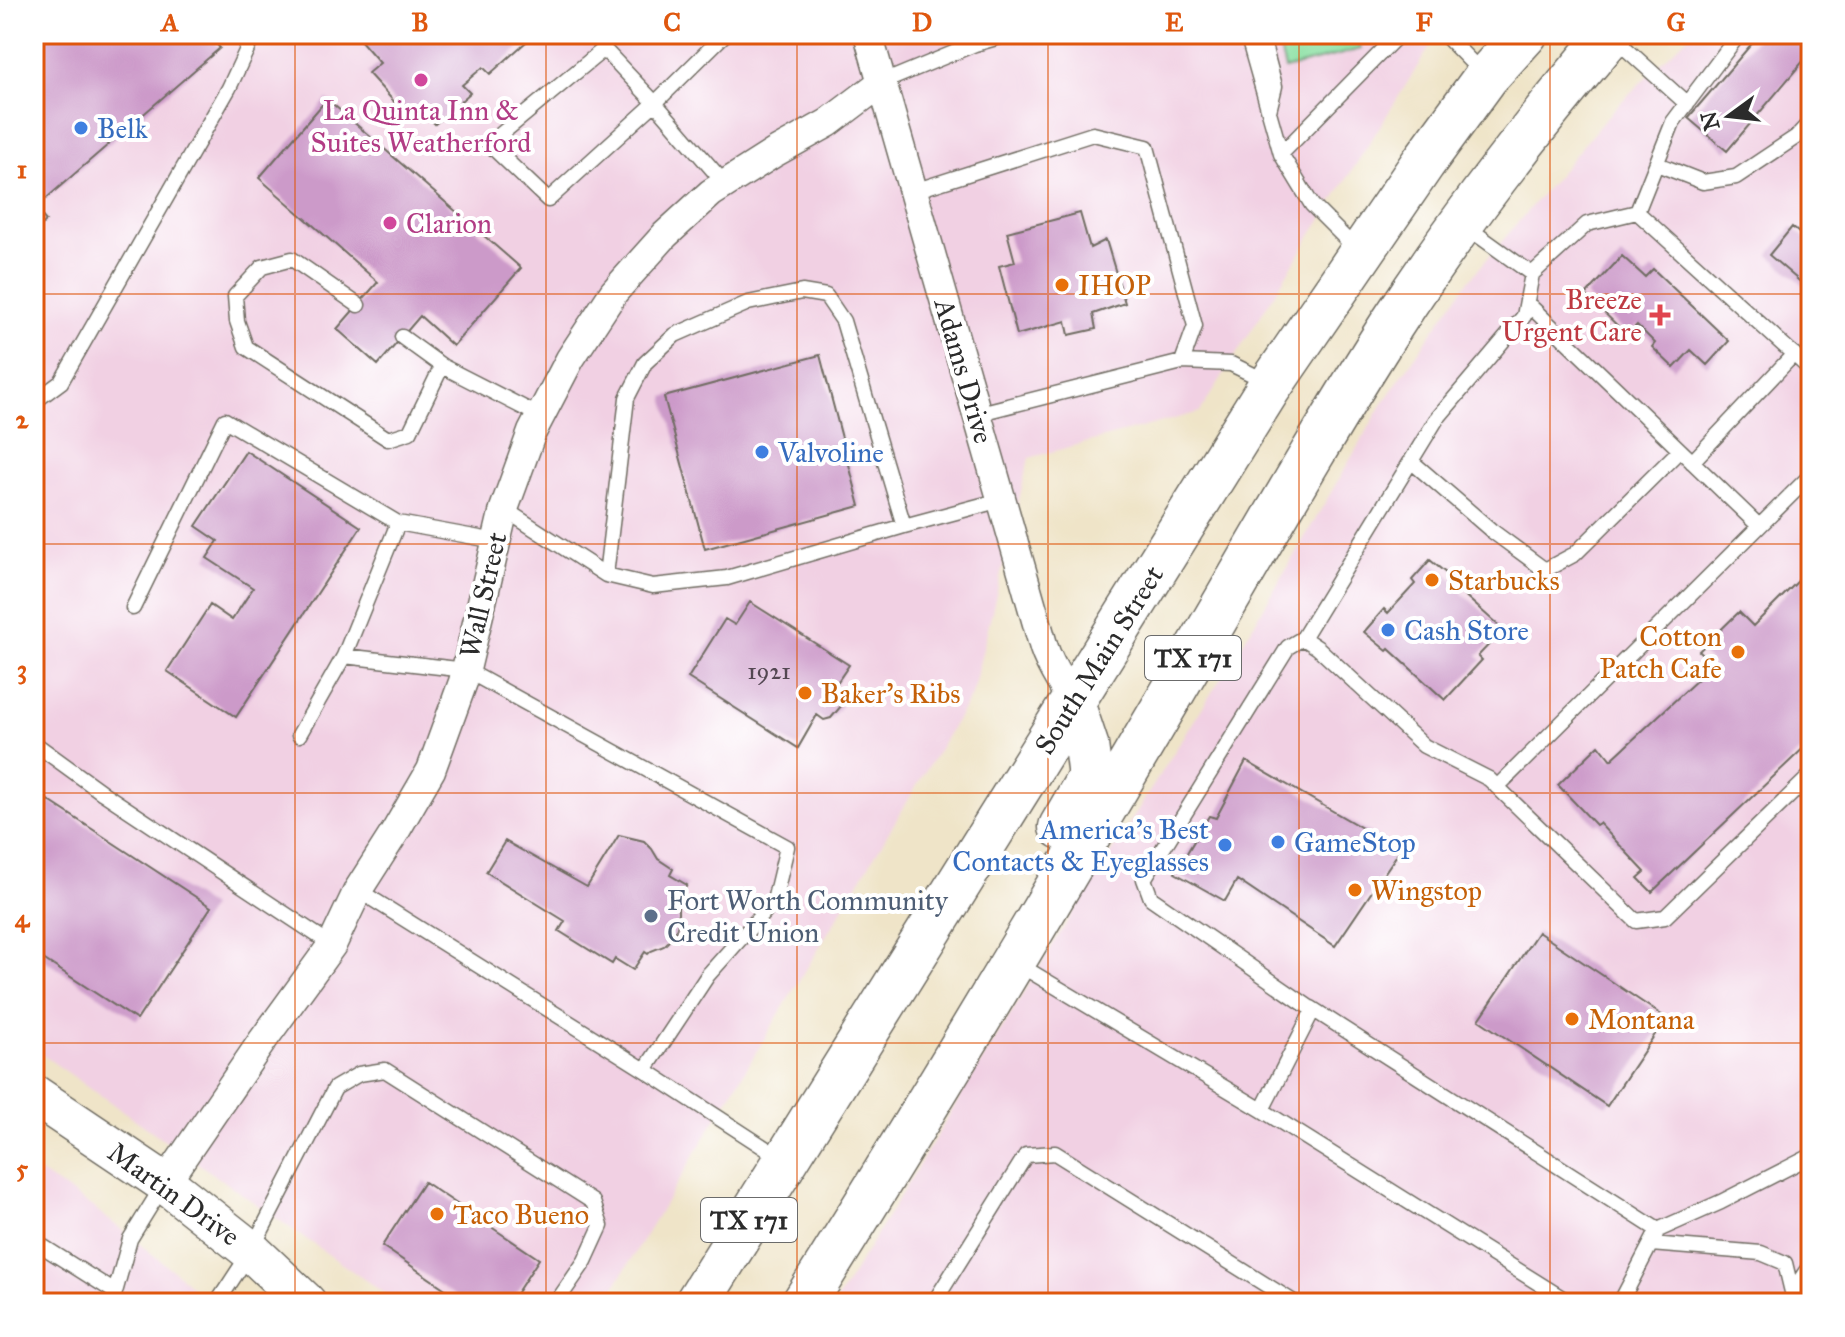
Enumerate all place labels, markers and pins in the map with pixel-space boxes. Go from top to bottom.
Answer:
marker: La Quinta Inn & Suites Weatherford [412,71,430,89]
place label: La Quinta Inn & Suites Weatherford [311,93,531,160]
place label: Belk [97,111,148,146]
marker: Belk [72,119,90,137]
place label: Clarion [406,206,492,241]
marker: Clarion [381,214,399,232]
place label: IHOP [1078,268,1151,303]
marker: IHOP [1053,276,1071,294]
place label: Breeze Urgent Care [1501,282,1642,349]
marker: Breeze Urgent Care [1649,304,1671,326]
place label: Valvoline [777,435,884,470]
marker: Valvoline [753,443,771,461]
place label: Starbucks [1448,563,1560,598]
marker: Starbucks [1423,571,1441,589]
place label: Cash Store [1404,613,1529,648]
place label: Cotton Patch Cafe [1600,619,1722,686]
marker: Cash Store [1379,621,1397,639]
marker: Cotton Patch Cafe [1729,643,1747,661]
place label: Baker's Ribs [821,676,961,711]
marker: Baker's Ribs [796,684,814,702]
place label: America's Best Contacts & Eyeglasses [952,812,1209,879]
place label: GameStop [1294,825,1416,860]
marker: GameStop [1269,833,1287,851]
marker: America's Best Contacts & Eyeglasses [1216,836,1234,854]
place label: Wingstop [1371,873,1482,908]
marker: Wingstop [1346,881,1364,899]
place label: Fort Worth Community Credit Union [667,883,949,950]
marker: Fort Worth Community Credit Union [642,907,660,925]
place label: Montana [1588,1002,1695,1037]
marker: Montana [1563,1010,1581,1028]
place label: Taco Bueno [453,1197,589,1232]
marker: Taco Bueno [428,1205,446,1223]

